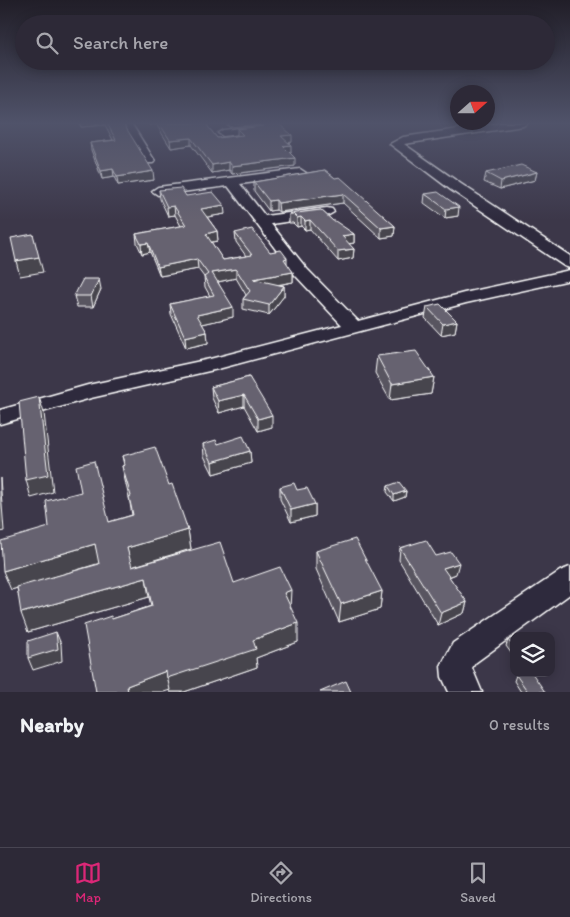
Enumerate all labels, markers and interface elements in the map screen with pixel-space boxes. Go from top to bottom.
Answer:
search box [15,15,555,70]
icon: search [33,29,61,57]
text: Search here [73,31,168,54]
north arrow [450,85,495,130]
map controls [510,632,555,677]
button: layers [510,632,555,677]
text: Nearby [20,712,84,737]
text: 0 results [489,715,550,734]
tab: Map [74,859,102,906]
tab: Directions [250,859,312,906]
tab: Saved [460,859,496,906]

